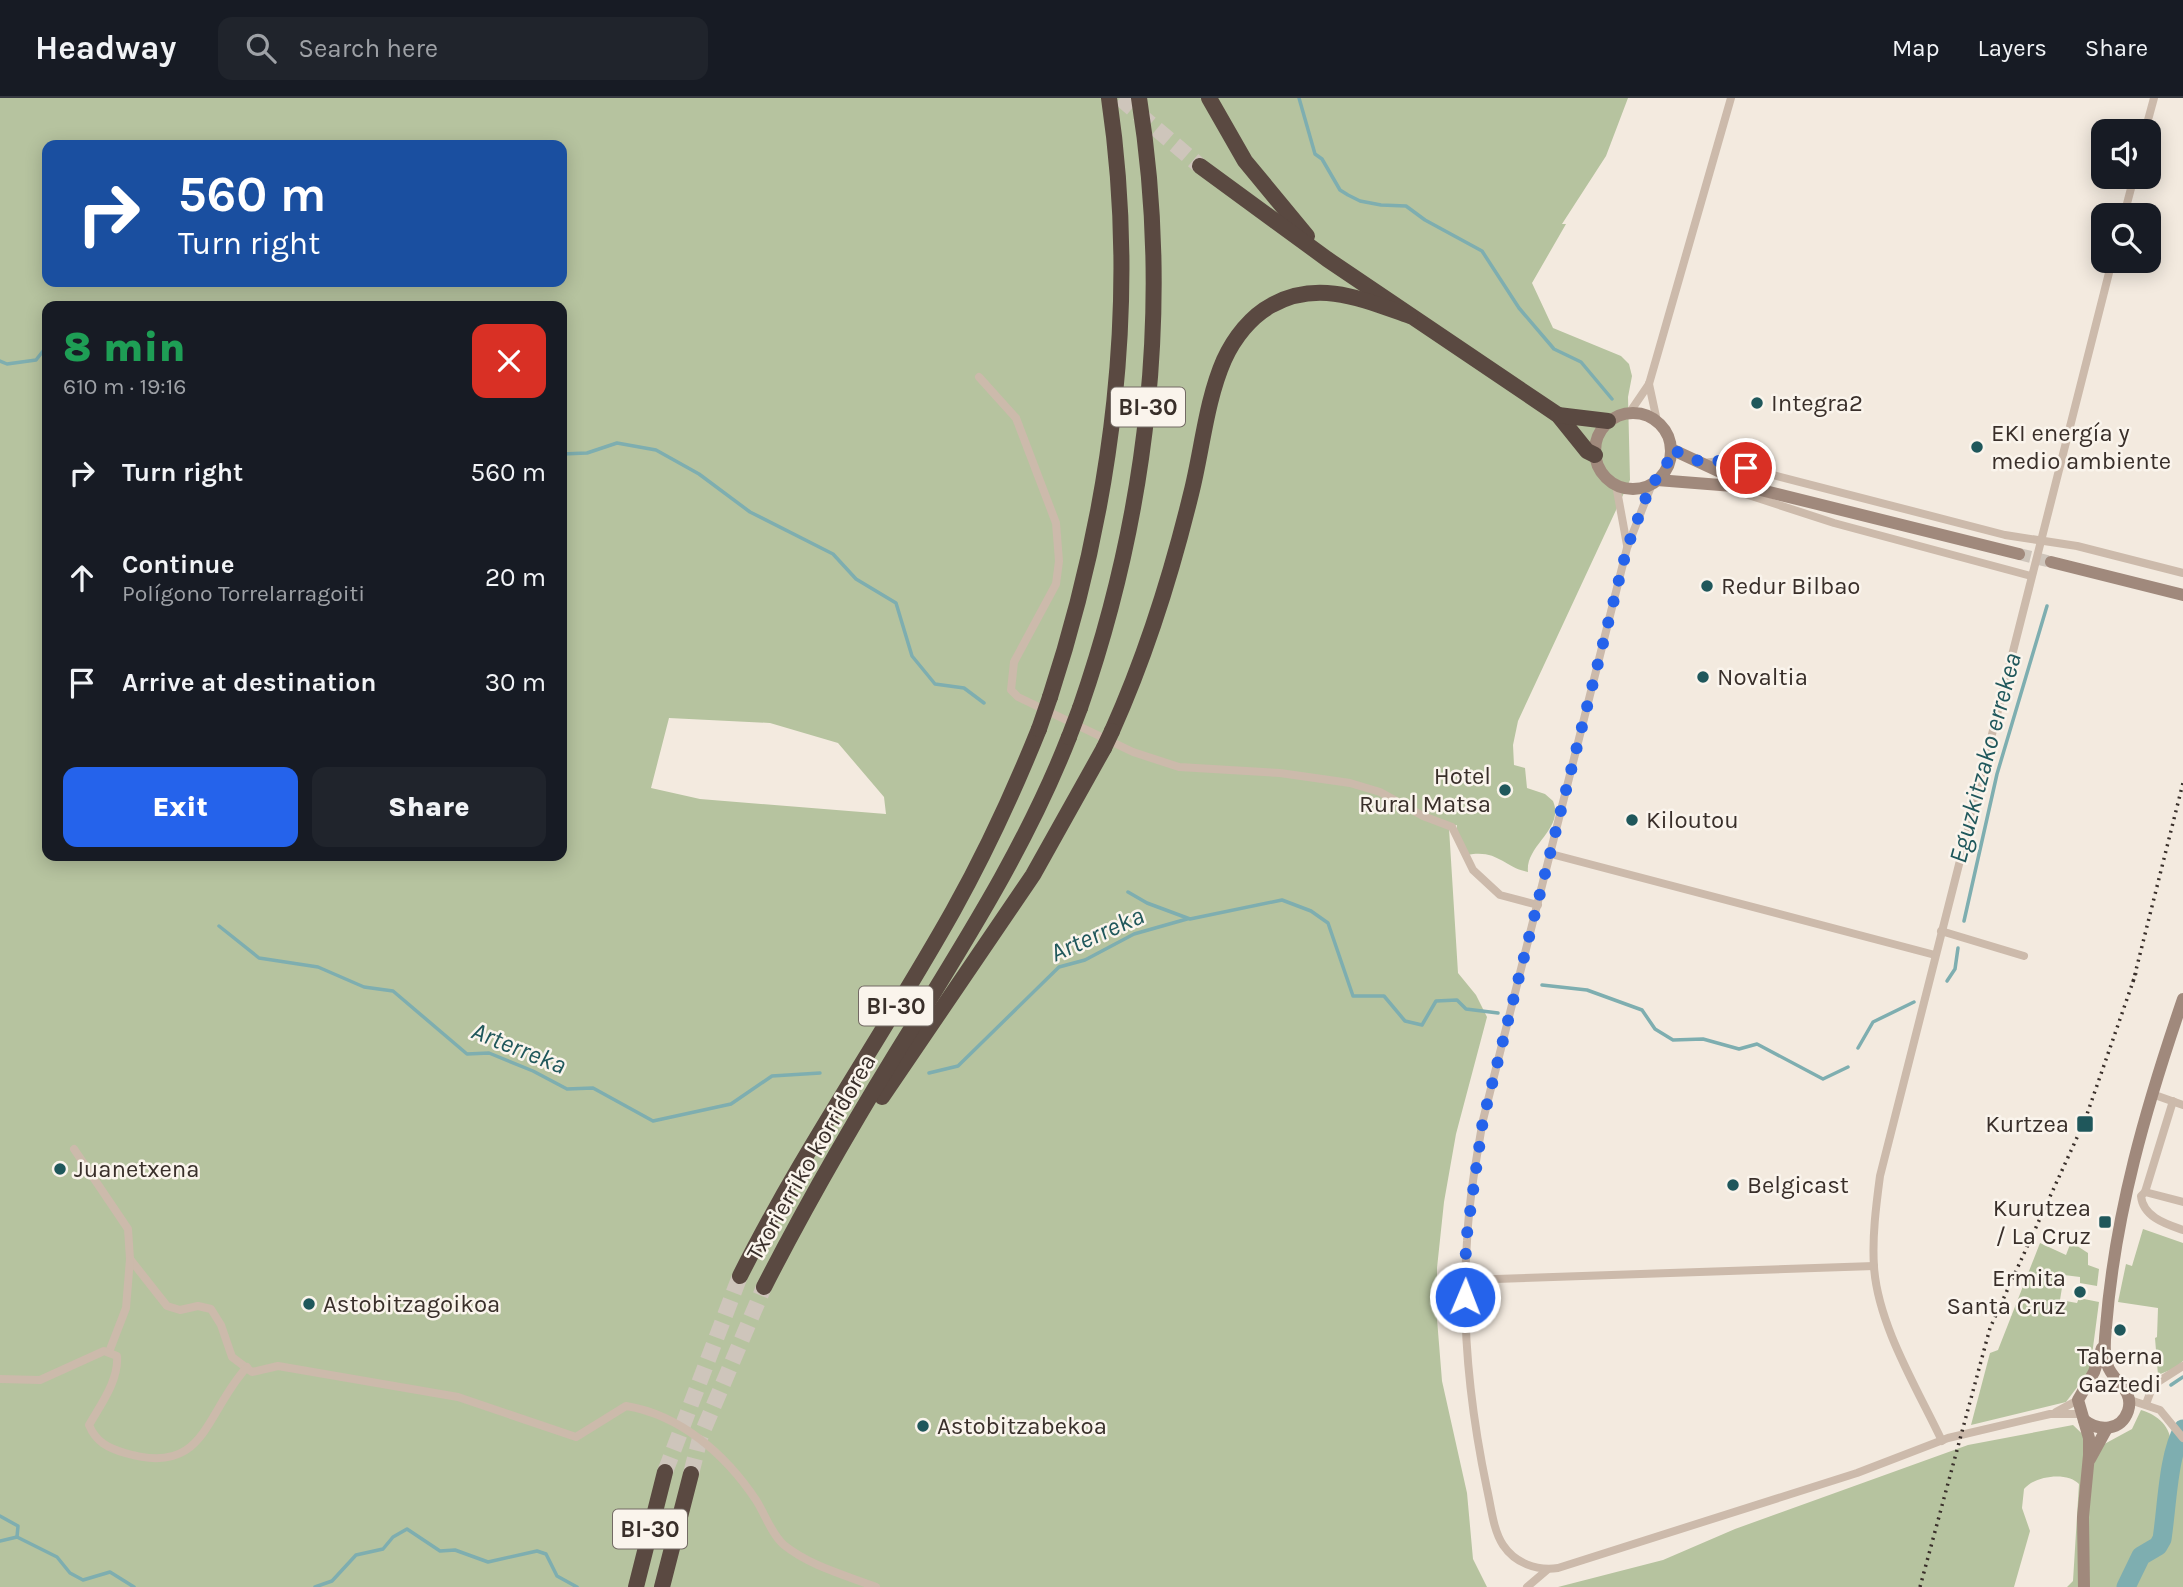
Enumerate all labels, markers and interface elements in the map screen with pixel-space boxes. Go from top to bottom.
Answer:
search box [218,17,708,80]
text: Headway [35,29,176,67]
icon: search [242,29,280,67]
text: Search here [298,33,438,64]
text: Map [1892,34,1940,62]
text: Layers [1978,34,2047,62]
text: Share [2085,34,2148,62]
map controls [2091,119,2161,273]
button: sound [2091,119,2161,189]
text: 560 m [178,166,326,223]
icon: right [63,168,154,259]
button: search [2091,203,2161,273]
text: Turn right [178,225,320,262]
text: 8 min [63,322,185,372]
button: close [472,324,546,398]
text: 610 m · 19:16 [63,373,186,400]
road number: BI-30 [1111,388,1185,426]
place label: Integra2 [1771,389,1863,417]
marker: Integra2 [1749,395,1765,411]
place label: EKI energía y medio ambiente [1991,419,2171,475]
pin [1716,438,1776,498]
marker: EKI energía y medio ambiente [1969,439,1985,455]
icon: arrive [1727,449,1765,487]
icon: right [63,454,101,492]
text: Turn right [122,457,243,488]
text: 560 m [471,457,546,488]
text: Continue [122,549,234,580]
icon: ahead [63,559,101,597]
text: 20 m [485,562,546,593]
place label: Redur Bilbao [1721,572,1861,600]
marker: Redur Bilbao [1699,578,1715,594]
text: Polígono Torrelarragoiti [122,580,365,607]
water label: Eguzkitzako errekea [1942,649,2028,867]
place label: Novaltia [1717,663,1808,691]
icon: arrive [63,664,101,702]
text: Arrive at destination [122,667,376,698]
text: 30 m [485,667,546,698]
marker: Novaltia [1695,669,1711,685]
place label: Hotel Rural Matsa [1359,762,1491,818]
button: Exit [63,767,298,847]
button: Share [312,767,546,847]
marker: Hotel Rural Matsa [1497,782,1513,798]
place label: Kiloutou [1646,806,1739,834]
marker: Kiloutou [1624,812,1640,828]
water label: Arterreka [1045,900,1149,968]
road number: BI-30 [859,986,933,1026]
water label: Arterreka [467,1015,571,1081]
street label: Txorierriko korridorea [740,1049,882,1265]
place label: Kurtzea [1985,1110,2069,1138]
marker: Kurtzea [2075,1114,2095,1134]
place label: Juanetxena [74,1155,200,1183]
marker: Juanetxena [52,1161,68,1177]
place label: Belgicast [1747,1171,1849,1199]
marker: Belgicast [1725,1177,1741,1193]
place label: Kurutzea / La Cruz [1993,1194,2091,1250]
marker: Kurutzea / La Cruz [2097,1214,2113,1230]
position arrow [1428,1260,1502,1334]
place label: Ermita Santa Cruz [1947,1264,2066,1320]
marker: Ermita Santa Cruz [2072,1284,2088,1300]
place label: Astobitzagoikoa [323,1290,500,1318]
marker: Astobitzagoikoa [301,1296,317,1312]
marker: Taberna Gaztedi [2112,1322,2128,1338]
place label: Taberna Gaztedi [2077,1342,2163,1398]
place label: Astobitzabekoa [937,1412,1107,1440]
marker: Astobitzabekoa [915,1418,931,1434]
road number: BI-30 [613,1510,687,1548]

